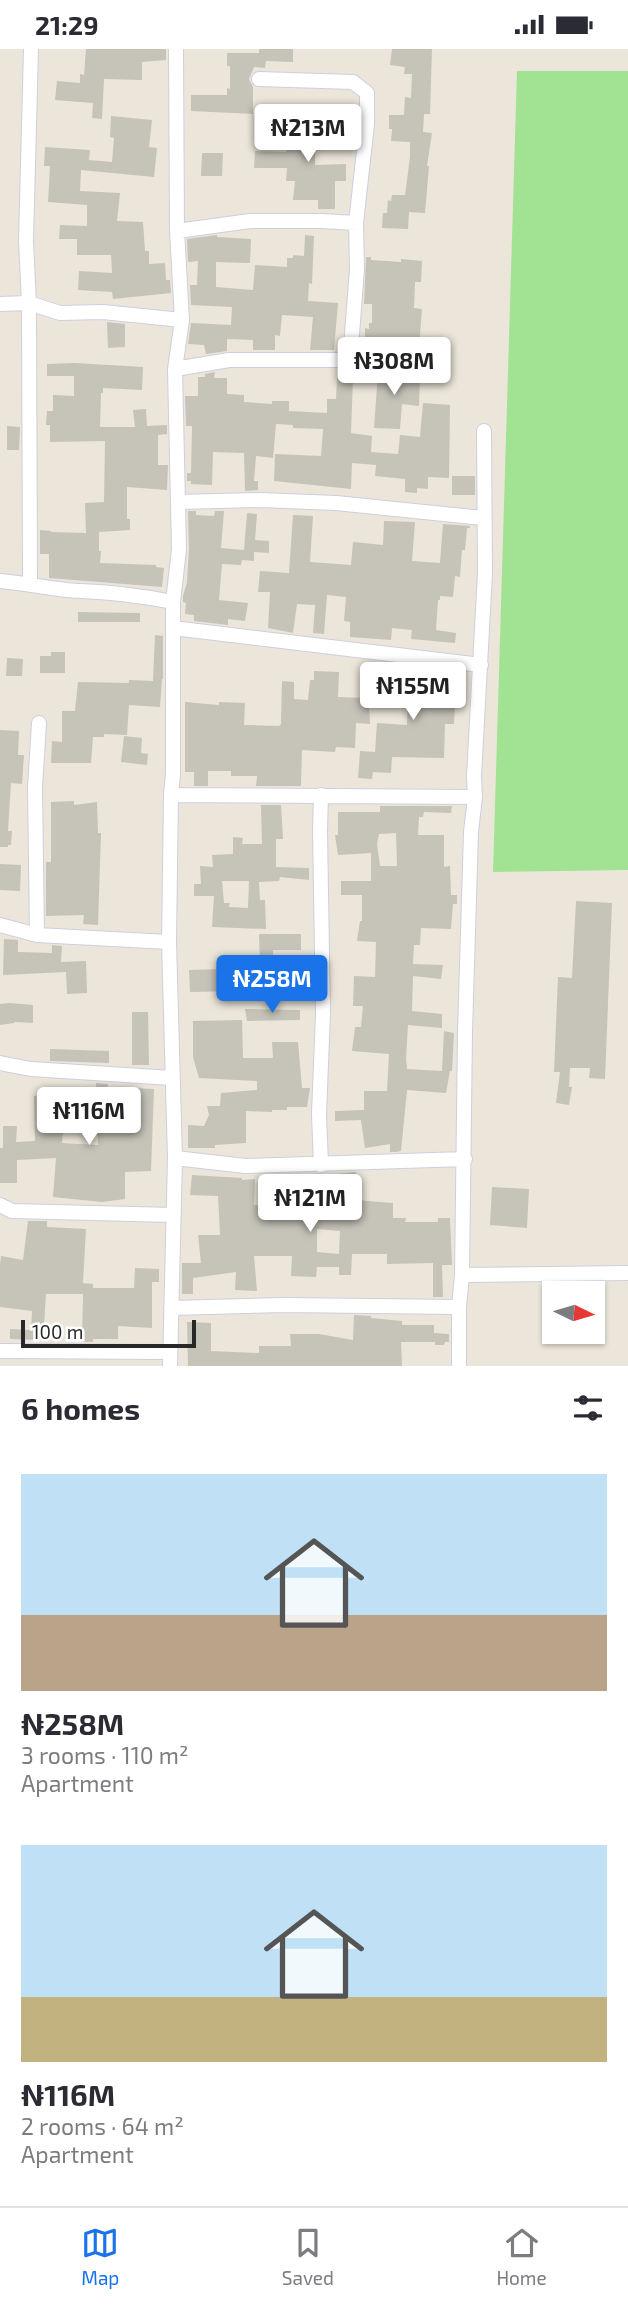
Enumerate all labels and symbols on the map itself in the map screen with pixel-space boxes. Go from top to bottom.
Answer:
pin: ₦213M [259,104,357,164]
pin: ₦308M [345,337,443,397]
pin: ₦155M [364,663,462,722]
pin: ₦258M [223,955,321,1015]
pin: ₦116M [40,1087,138,1147]
pin: ₦121M [261,1175,359,1234]
north arrow [542,1281,606,1344]
scale bar [21,1317,196,1349]

